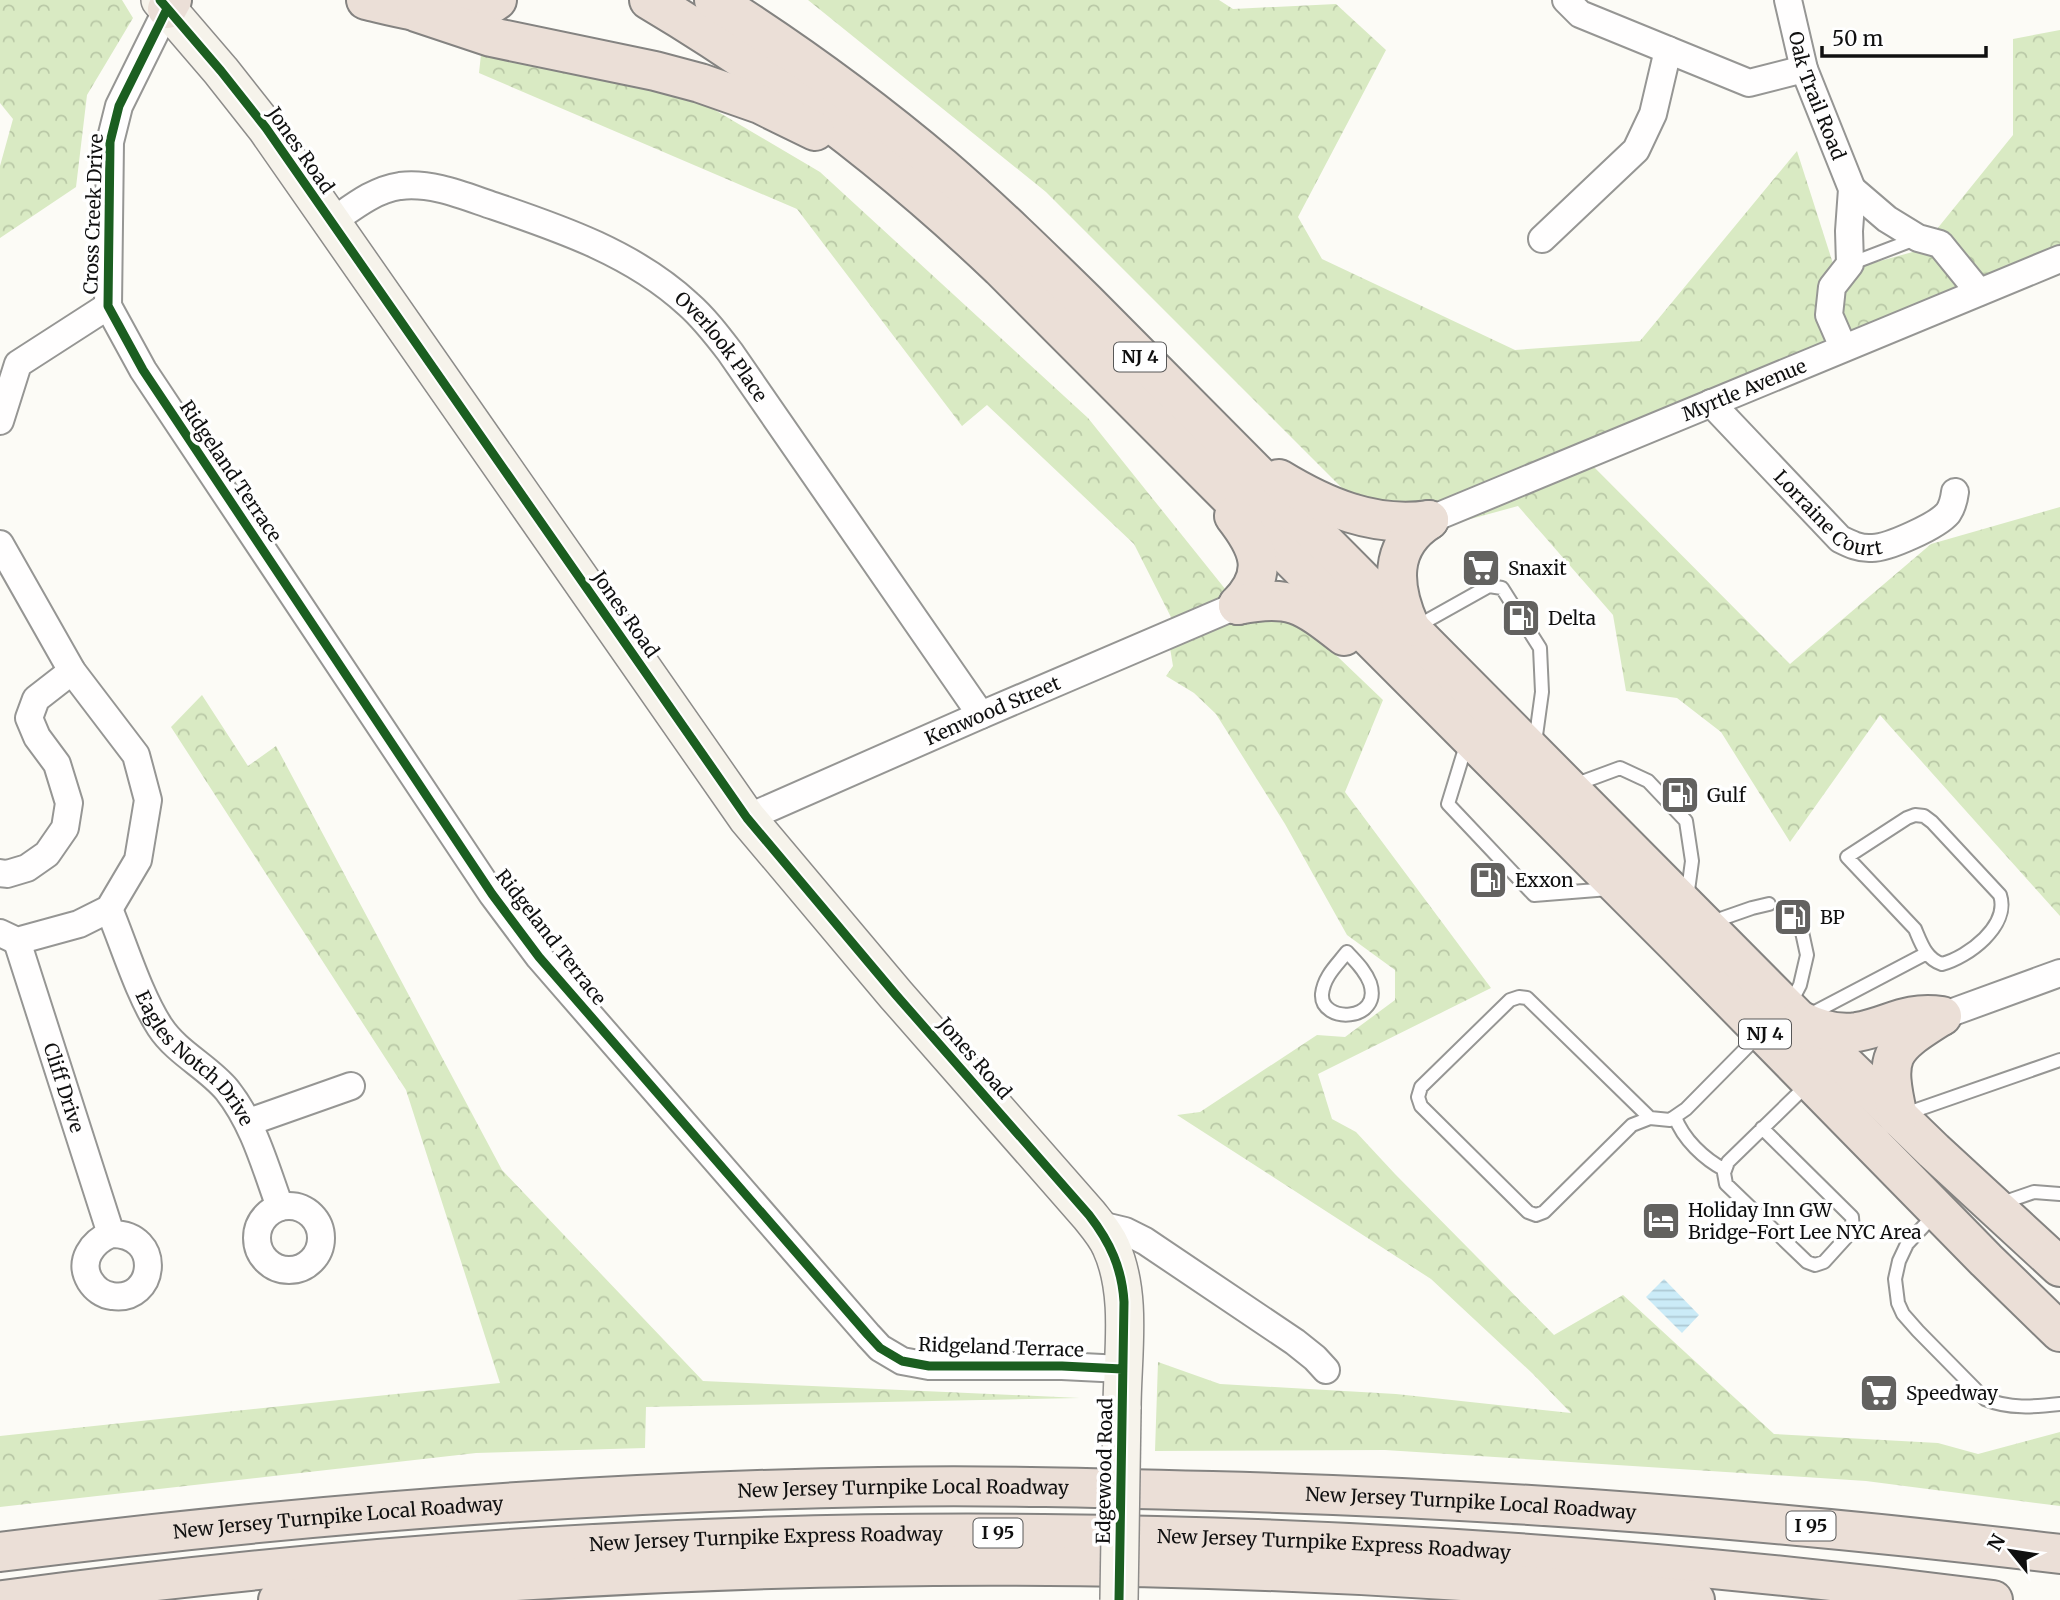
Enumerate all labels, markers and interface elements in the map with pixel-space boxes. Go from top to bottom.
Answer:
scale bar [1822,14,1986,58]
text: 50 m [1832,25,1883,52]
street label: Oak Trail Road [1784,29,1851,163]
street label: Jones Road [262,101,340,198]
street label: Cross Creek Drive [78,133,108,295]
street label: Overlook Place [670,286,773,406]
road number: NJ 4 [1114,342,1166,372]
street label: Myrtle Avenue [1678,353,1810,426]
street label: Ridgeland Terrace [175,396,287,546]
street label: Lorraine Court [1769,465,1885,560]
supermarket icon: Snaxit [1460,547,1502,589]
place label: Snaxit [1508,556,1567,580]
street label: Jones Road [587,565,665,662]
fuel station icon: Delta [1500,597,1542,639]
place label: Delta [1548,606,1596,630]
street label: Kenwood Street [921,670,1064,750]
fuel station icon: Gulf [1659,774,1701,816]
place label: Gulf [1707,783,1746,807]
fuel station icon: Exxon [1467,859,1509,901]
street label: Ridgeland Terrace [491,864,612,1010]
place label: Exxon [1515,868,1574,892]
fuel station icon: BP [1772,896,1814,938]
place label: BP [1820,905,1845,929]
street label: Eagles Notch Drive [130,987,259,1130]
street label: Jones Road [932,1012,1017,1104]
road number: NJ 4 [1739,1020,1791,1049]
street label: Cliff Drive [38,1040,90,1136]
place label: Holiday Inn GW Bridge-Fort Lee NYC Area [1688,1198,1922,1244]
hotel icon: Holiday Inn GW Bridge-Fort Lee NYC Area [1640,1200,1682,1242]
street label: Ridgeland Terrace [918,1332,1084,1362]
supermarket icon: Speedway [1858,1372,1900,1414]
place label: Speedway [1906,1381,1998,1405]
street label: Edgewood Road [1091,1398,1117,1544]
street label: New Jersey Turnpike Local Roadway [737,1474,1069,1503]
street label: New Jersey Turnpike Local Roadway [1305,1482,1637,1524]
street label: New Jersey Turnpike Local Roadway [172,1491,504,1544]
road number: I 95 [1786,1512,1836,1540]
north arrow [1976,1516,2046,1586]
road number: I 95 [974,1518,1023,1548]
street label: New Jersey Turnpike Express Roadway [588,1522,943,1556]
street label: New Jersey Turnpike Express Roadway [1157,1524,1512,1565]
text: N [1982,1530,2010,1555]

